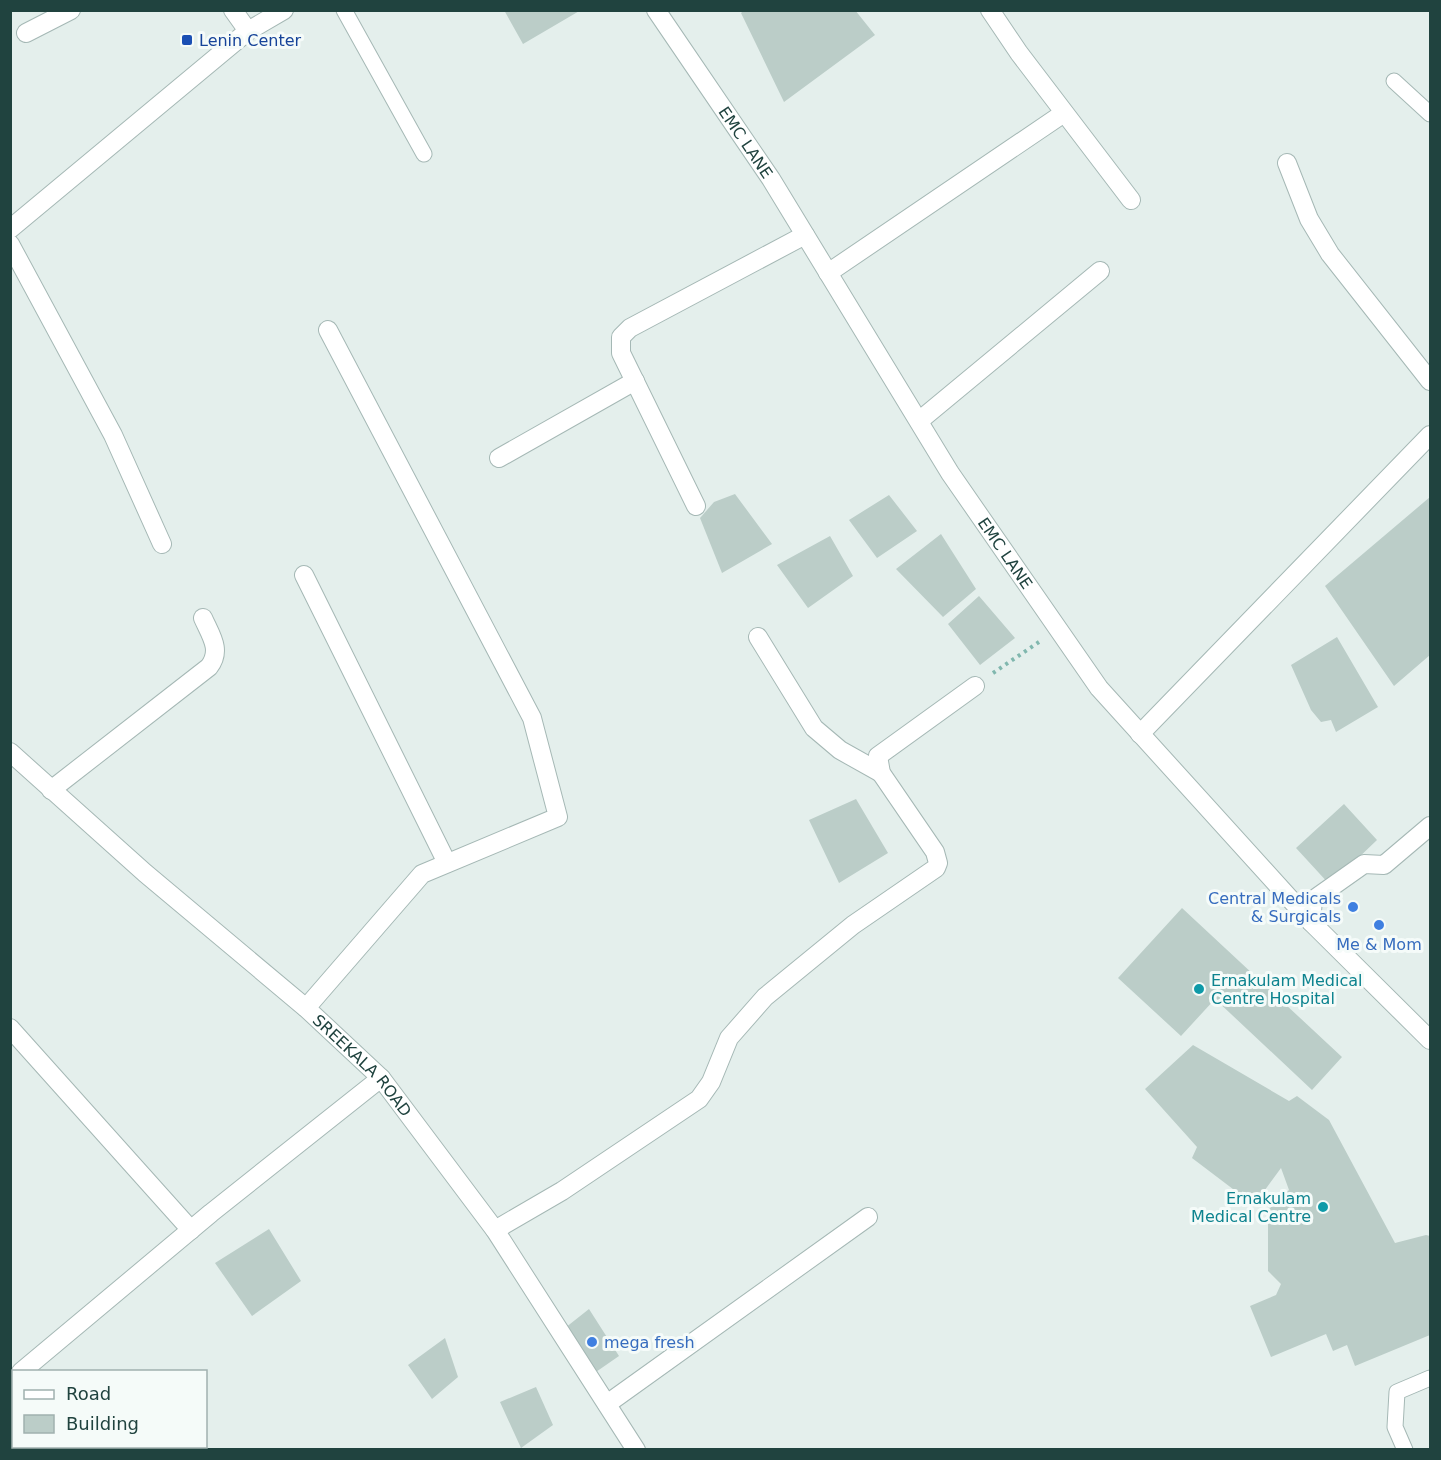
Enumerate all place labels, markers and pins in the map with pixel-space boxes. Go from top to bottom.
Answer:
place label: Lenin Center [199,31,302,50]
marker: Lenin Center [180,33,194,47]
place label: Central Medicals & Surgicals [1208,889,1341,926]
marker: Central Medicals & Surgicals [1346,900,1360,914]
marker: Me & Mom [1372,918,1386,932]
place label: Me & Mom [1336,935,1422,954]
place label: Ernakulam Medical Centre Hospital [1211,971,1362,1008]
marker: Ernakulam Medical Centre Hospital [1192,982,1206,996]
place label: Ernakulam Medical Centre [1191,1189,1311,1226]
marker: Ernakulam Medical Centre [1316,1200,1330,1214]
place label: mega fresh [604,1333,695,1352]
marker: mega fresh [585,1335,599,1349]

